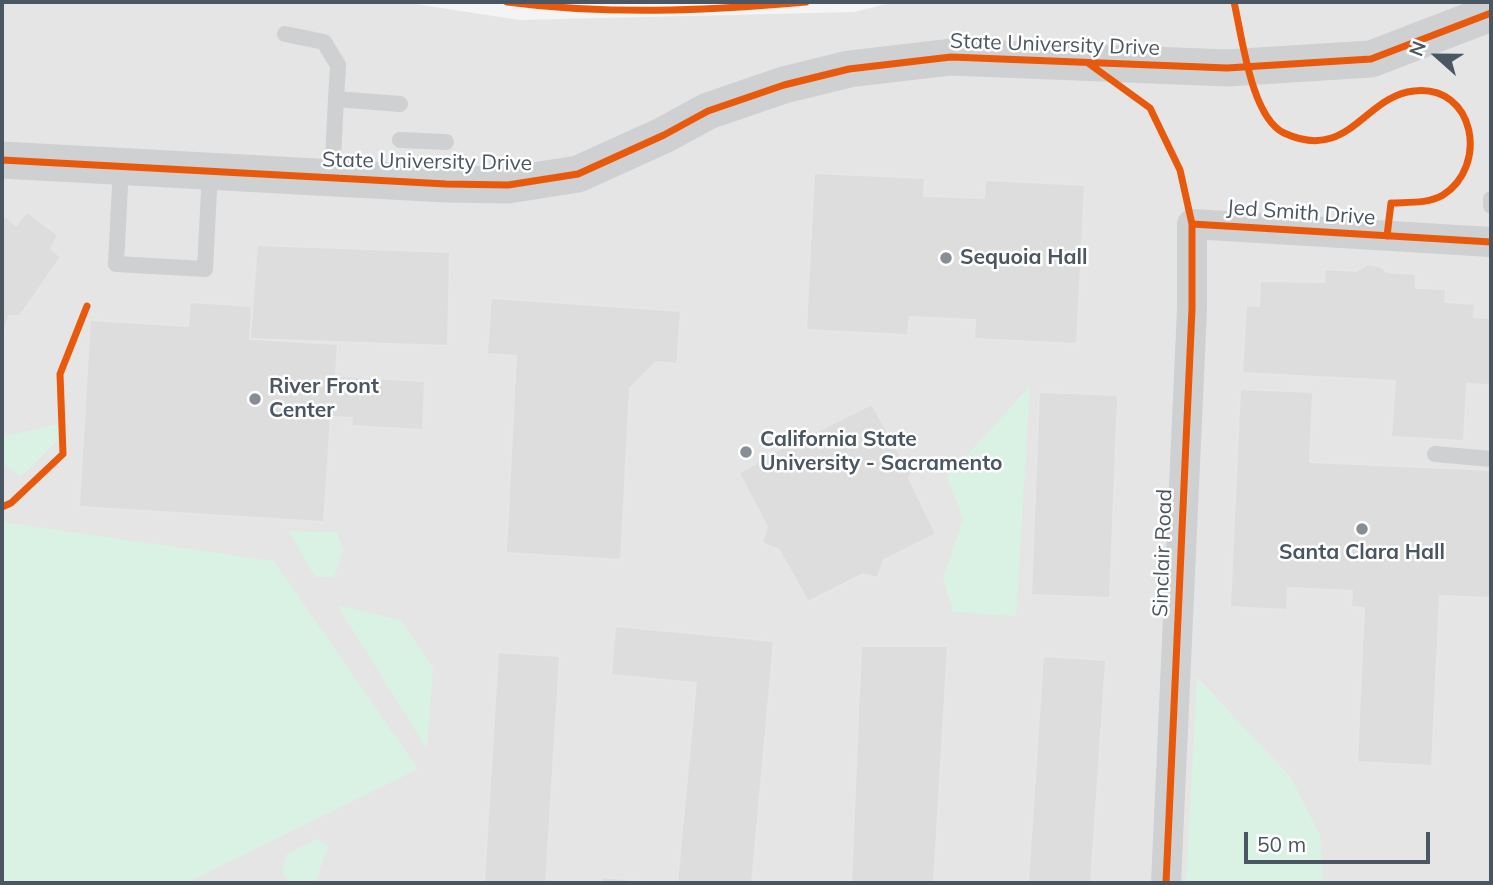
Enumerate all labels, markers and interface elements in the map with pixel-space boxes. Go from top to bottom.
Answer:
north arrow [1402,21,1472,91]
street label: State University Drive [950,29,1160,61]
text: N [1404,37,1431,59]
street label: State University Drive [322,148,532,176]
street label: Jed Smith Drive [1226,195,1376,231]
place label: Sequoia Hall [960,245,1088,271]
marker: Sequoia Hall [938,250,954,266]
place label: River Front Center [269,374,379,424]
marker: River Front Center [247,391,263,407]
place label: California State University - Sacramento [760,427,1002,477]
marker: California State University - Sacramento [738,444,754,460]
street label: Sinclair Road [1148,489,1178,617]
marker: Santa Clara Hall [1354,521,1370,537]
place label: Santa Clara Hall [1279,540,1445,566]
scale bar [1248,818,1434,862]
text: 50 m [1257,831,1306,857]

